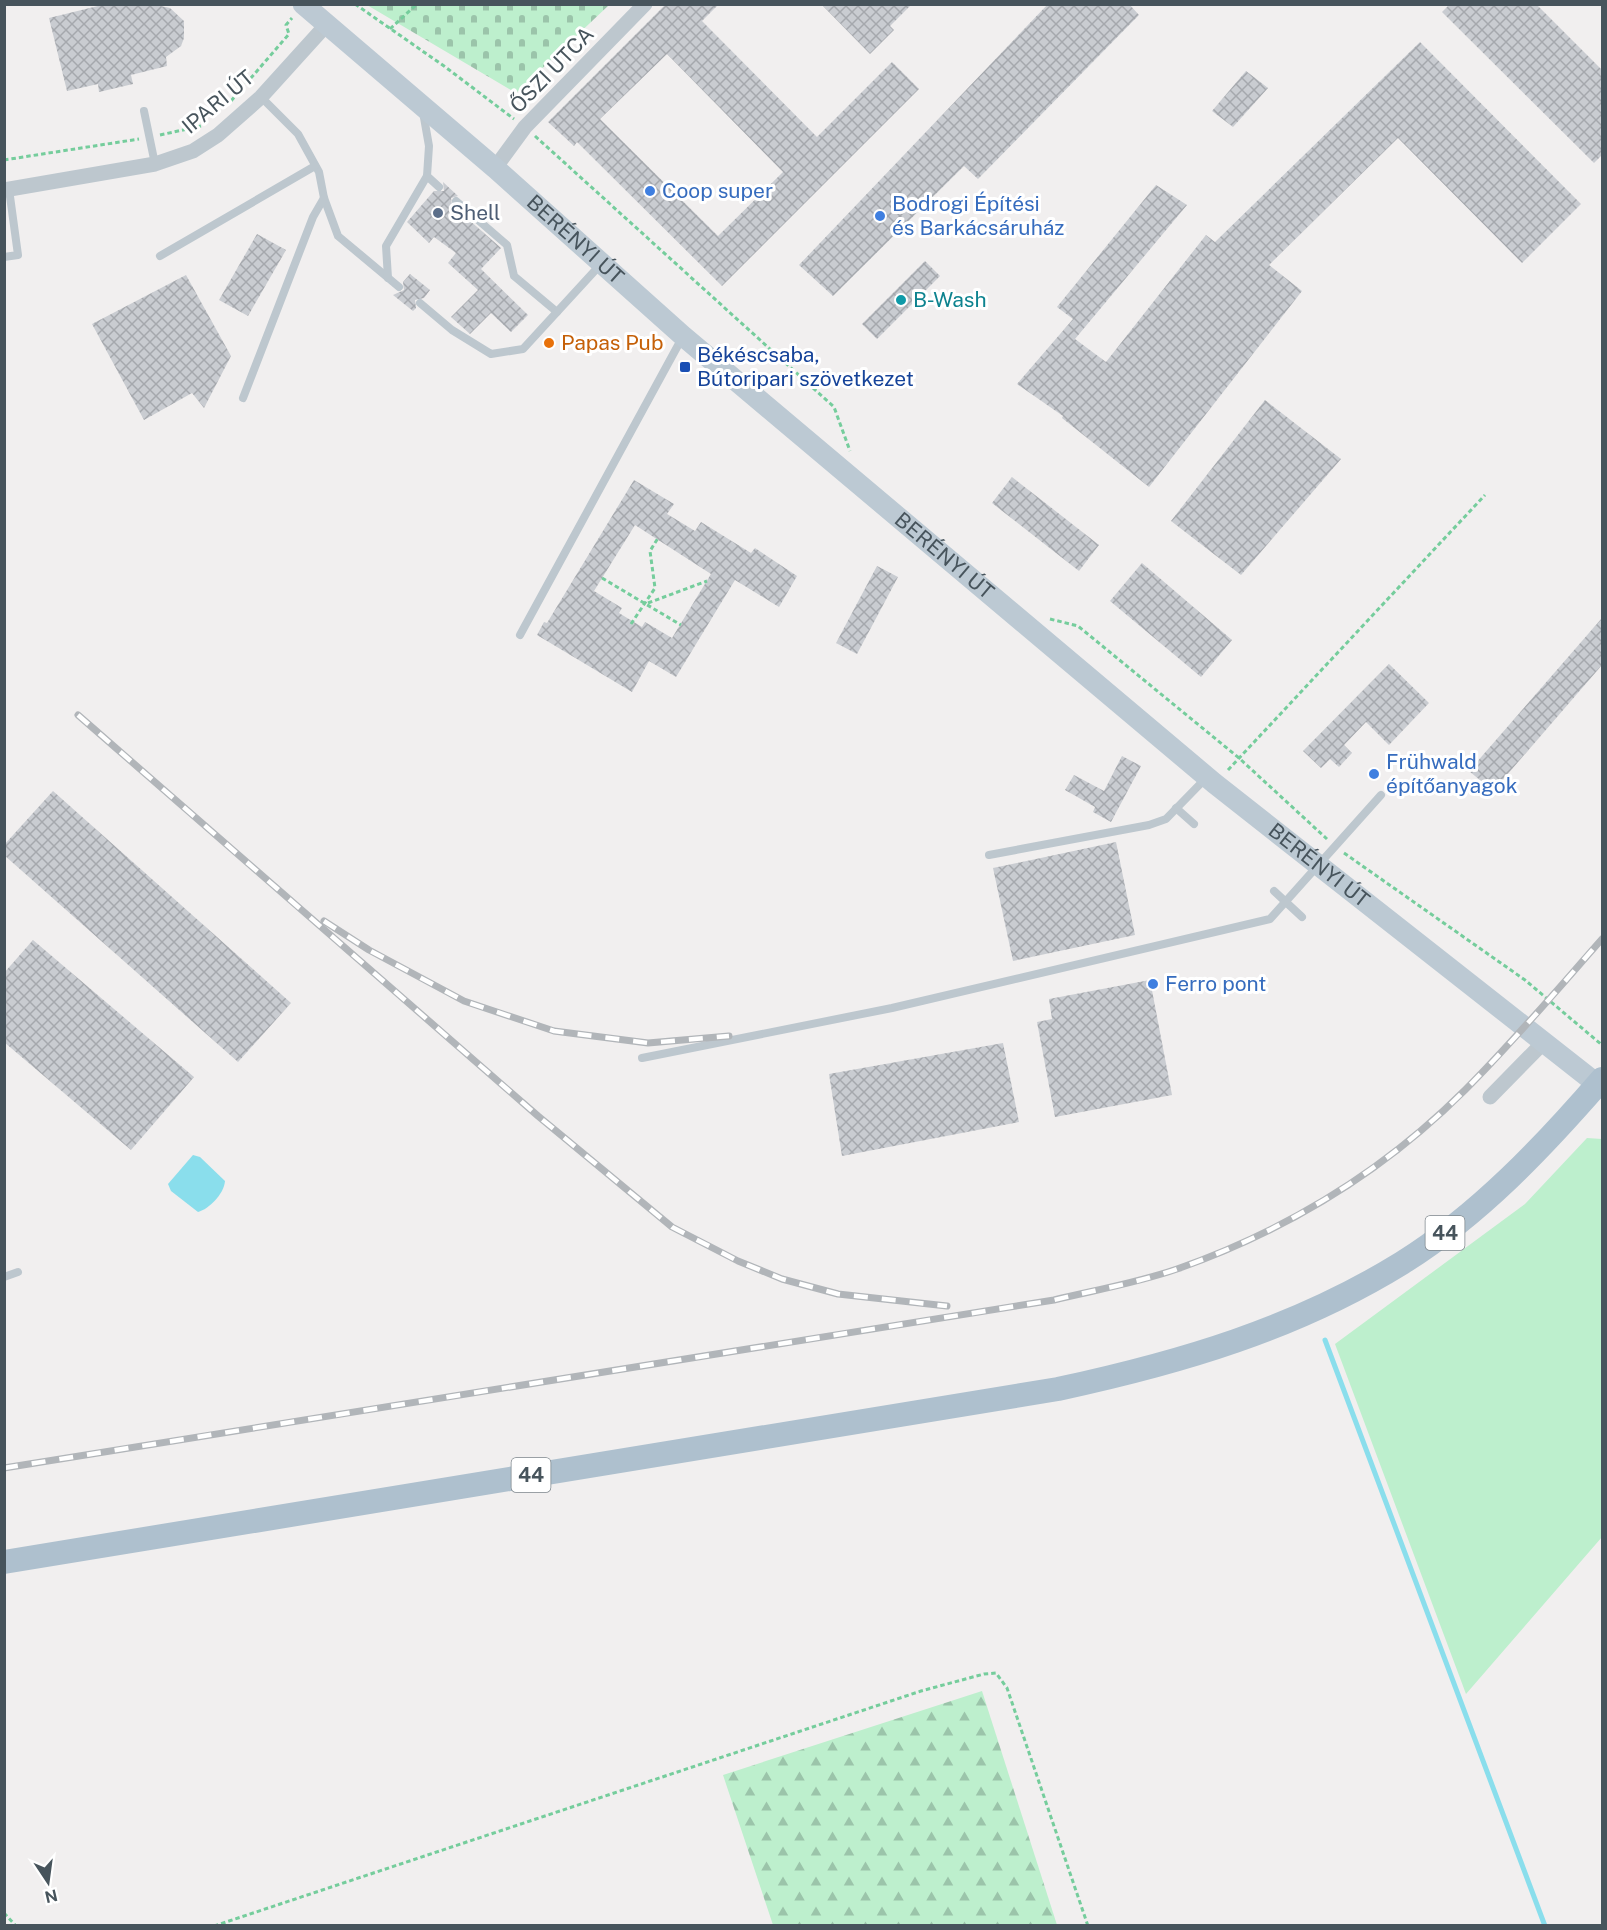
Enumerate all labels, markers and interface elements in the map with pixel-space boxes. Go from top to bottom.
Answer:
street label: ŐSZI UTCA [504,21,599,118]
street label: IPARI ÚT [177,65,258,139]
place label: Coop super [662,178,773,203]
marker: Coop super [643,184,657,198]
street label: BERÉNYI ÚT [522,189,629,289]
place label: Bodrogi Építési és Barkácsáruház [892,191,1064,240]
place label: Shell [450,200,500,225]
marker: Shell [431,206,445,220]
marker: Bodrogi Építési és Barkácsáruház [873,209,887,223]
place label: B-Wash [913,287,987,312]
marker: B-Wash [894,293,908,307]
place label: Papas Pub [561,330,663,355]
marker: Papas Pub [542,336,556,350]
place label: Békéscsaba, Bútoripari szövetkezet [697,342,914,391]
marker: Békéscsaba, Bútoripari szövetkezet [678,360,692,374]
street label: BERÉNYI ÚT [890,507,999,604]
place label: Frühwald építőanyagok [1386,749,1518,798]
marker: Frühwald építőanyagok [1367,767,1381,781]
street label: BERÉNYI ÚT [1264,818,1375,912]
place label: Ferro pont [1165,971,1266,996]
marker: Ferro pont [1146,977,1160,991]
road number: 44 [1426,1216,1464,1250]
road number: 44 [512,1458,550,1492]
north arrow [18,1852,78,1912]
text: N [43,1885,59,1907]

